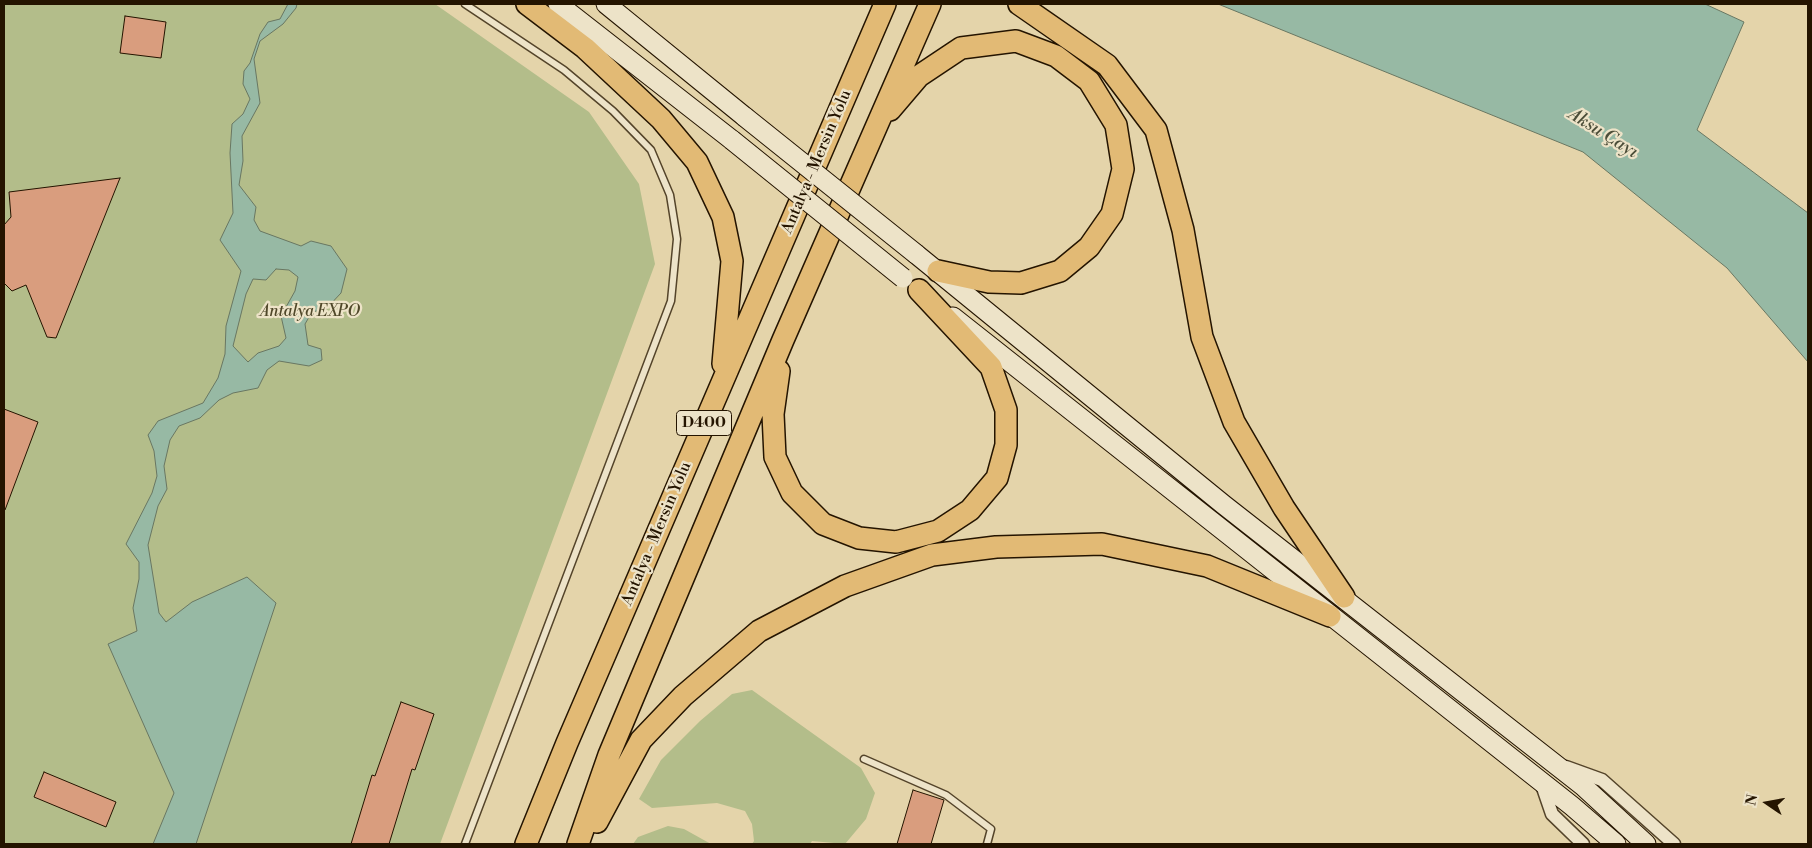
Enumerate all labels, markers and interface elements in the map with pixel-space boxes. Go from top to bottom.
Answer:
street label: Antalya - Mersin Yolu [778,87,856,237]
water label: Aksu Çayı [1564,104,1642,164]
park label: Antalya EXPO [260,302,360,322]
road number: D400 [676,410,732,436]
street label: Antalya - Mersin Yolu [618,459,696,609]
north arrow [1742,778,1792,828]
text: N [1742,793,1762,807]

